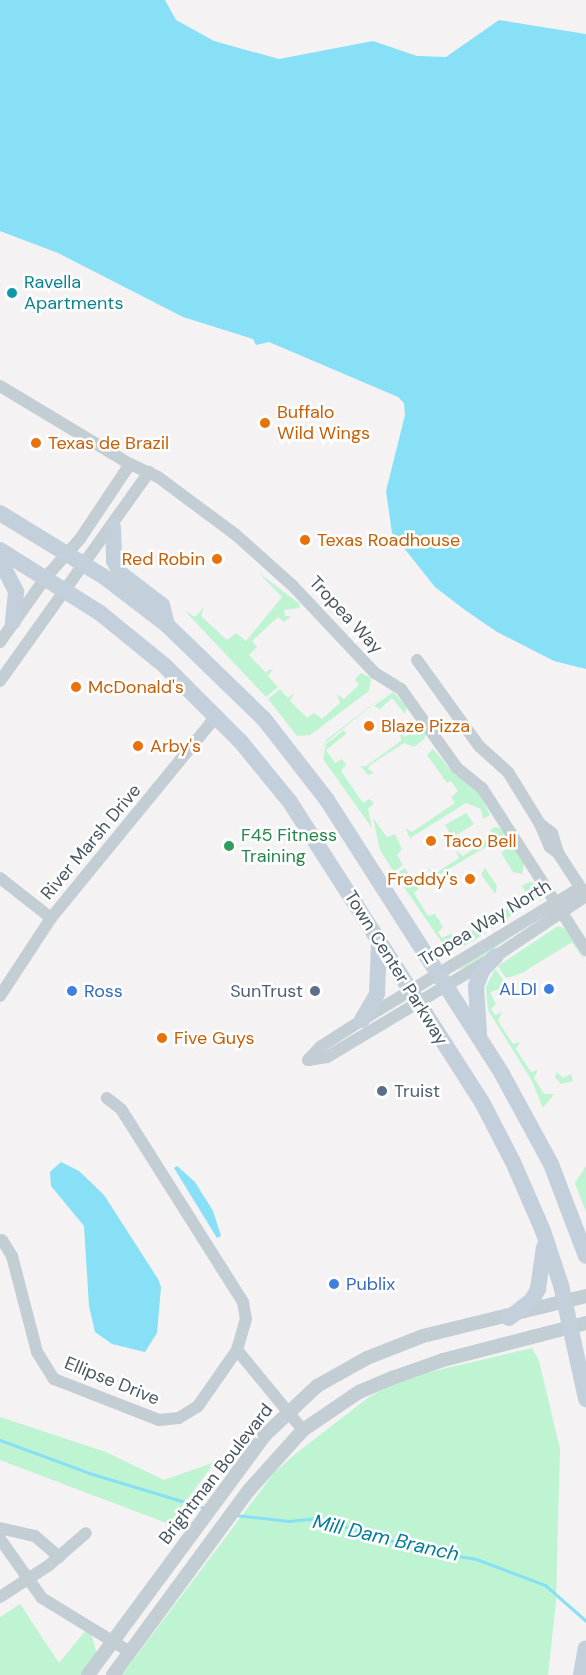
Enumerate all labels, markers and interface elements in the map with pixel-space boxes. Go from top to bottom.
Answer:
place label: Ravella Apartments [24,272,123,314]
marker: Ravella Apartments [5,286,19,300]
place label: Buffalo Wild Wings [277,402,370,444]
marker: Buffalo Wild Wings [258,416,272,430]
place label: Texas de Brazil [48,432,169,454]
marker: Texas de Brazil [29,436,43,450]
place label: Texas Roadhouse [317,529,460,551]
marker: Texas Roadhouse [298,533,312,547]
place label: Red Robin [122,548,205,570]
marker: Red Robin [210,552,224,566]
street label: Tropea Way [305,572,387,658]
place label: McDonald's [88,676,184,698]
marker: McDonald's [69,680,83,694]
place label: Blaze Pizza [381,715,470,737]
marker: Blaze Pizza [362,719,376,733]
place label: Arby's [150,735,201,757]
marker: Arby's [131,739,145,753]
street label: River Marsh Drive [36,780,146,904]
place label: F45 Fitness Training [241,825,337,868]
place label: Taco Bell [443,830,516,852]
marker: Taco Bell [424,834,438,848]
marker: F45 Fitness Training [222,839,236,853]
place label: Freddy's [387,868,458,890]
marker: Freddy's [463,872,477,886]
street label: Tropea Way North [415,875,555,971]
street label: Town Center Parkway [340,887,452,1049]
place label: ALDI [499,978,537,1000]
place label: Ross [84,980,123,1002]
place label: SunTrust [230,980,303,1002]
marker: ALDI [542,982,556,996]
marker: Ross [65,984,79,998]
marker: SunTrust [308,984,322,998]
place label: Five Guys [174,1027,254,1049]
marker: Five Guys [155,1031,169,1045]
place label: Truist [394,1080,440,1102]
marker: Truist [375,1084,389,1098]
place label: Publix [346,1273,395,1295]
marker: Publix [327,1277,341,1291]
street label: Ellipse Drive [61,1352,163,1410]
street label: Brightman Boulevard [154,1399,278,1549]
water label: Mill Dam Branch [310,1509,462,1567]

